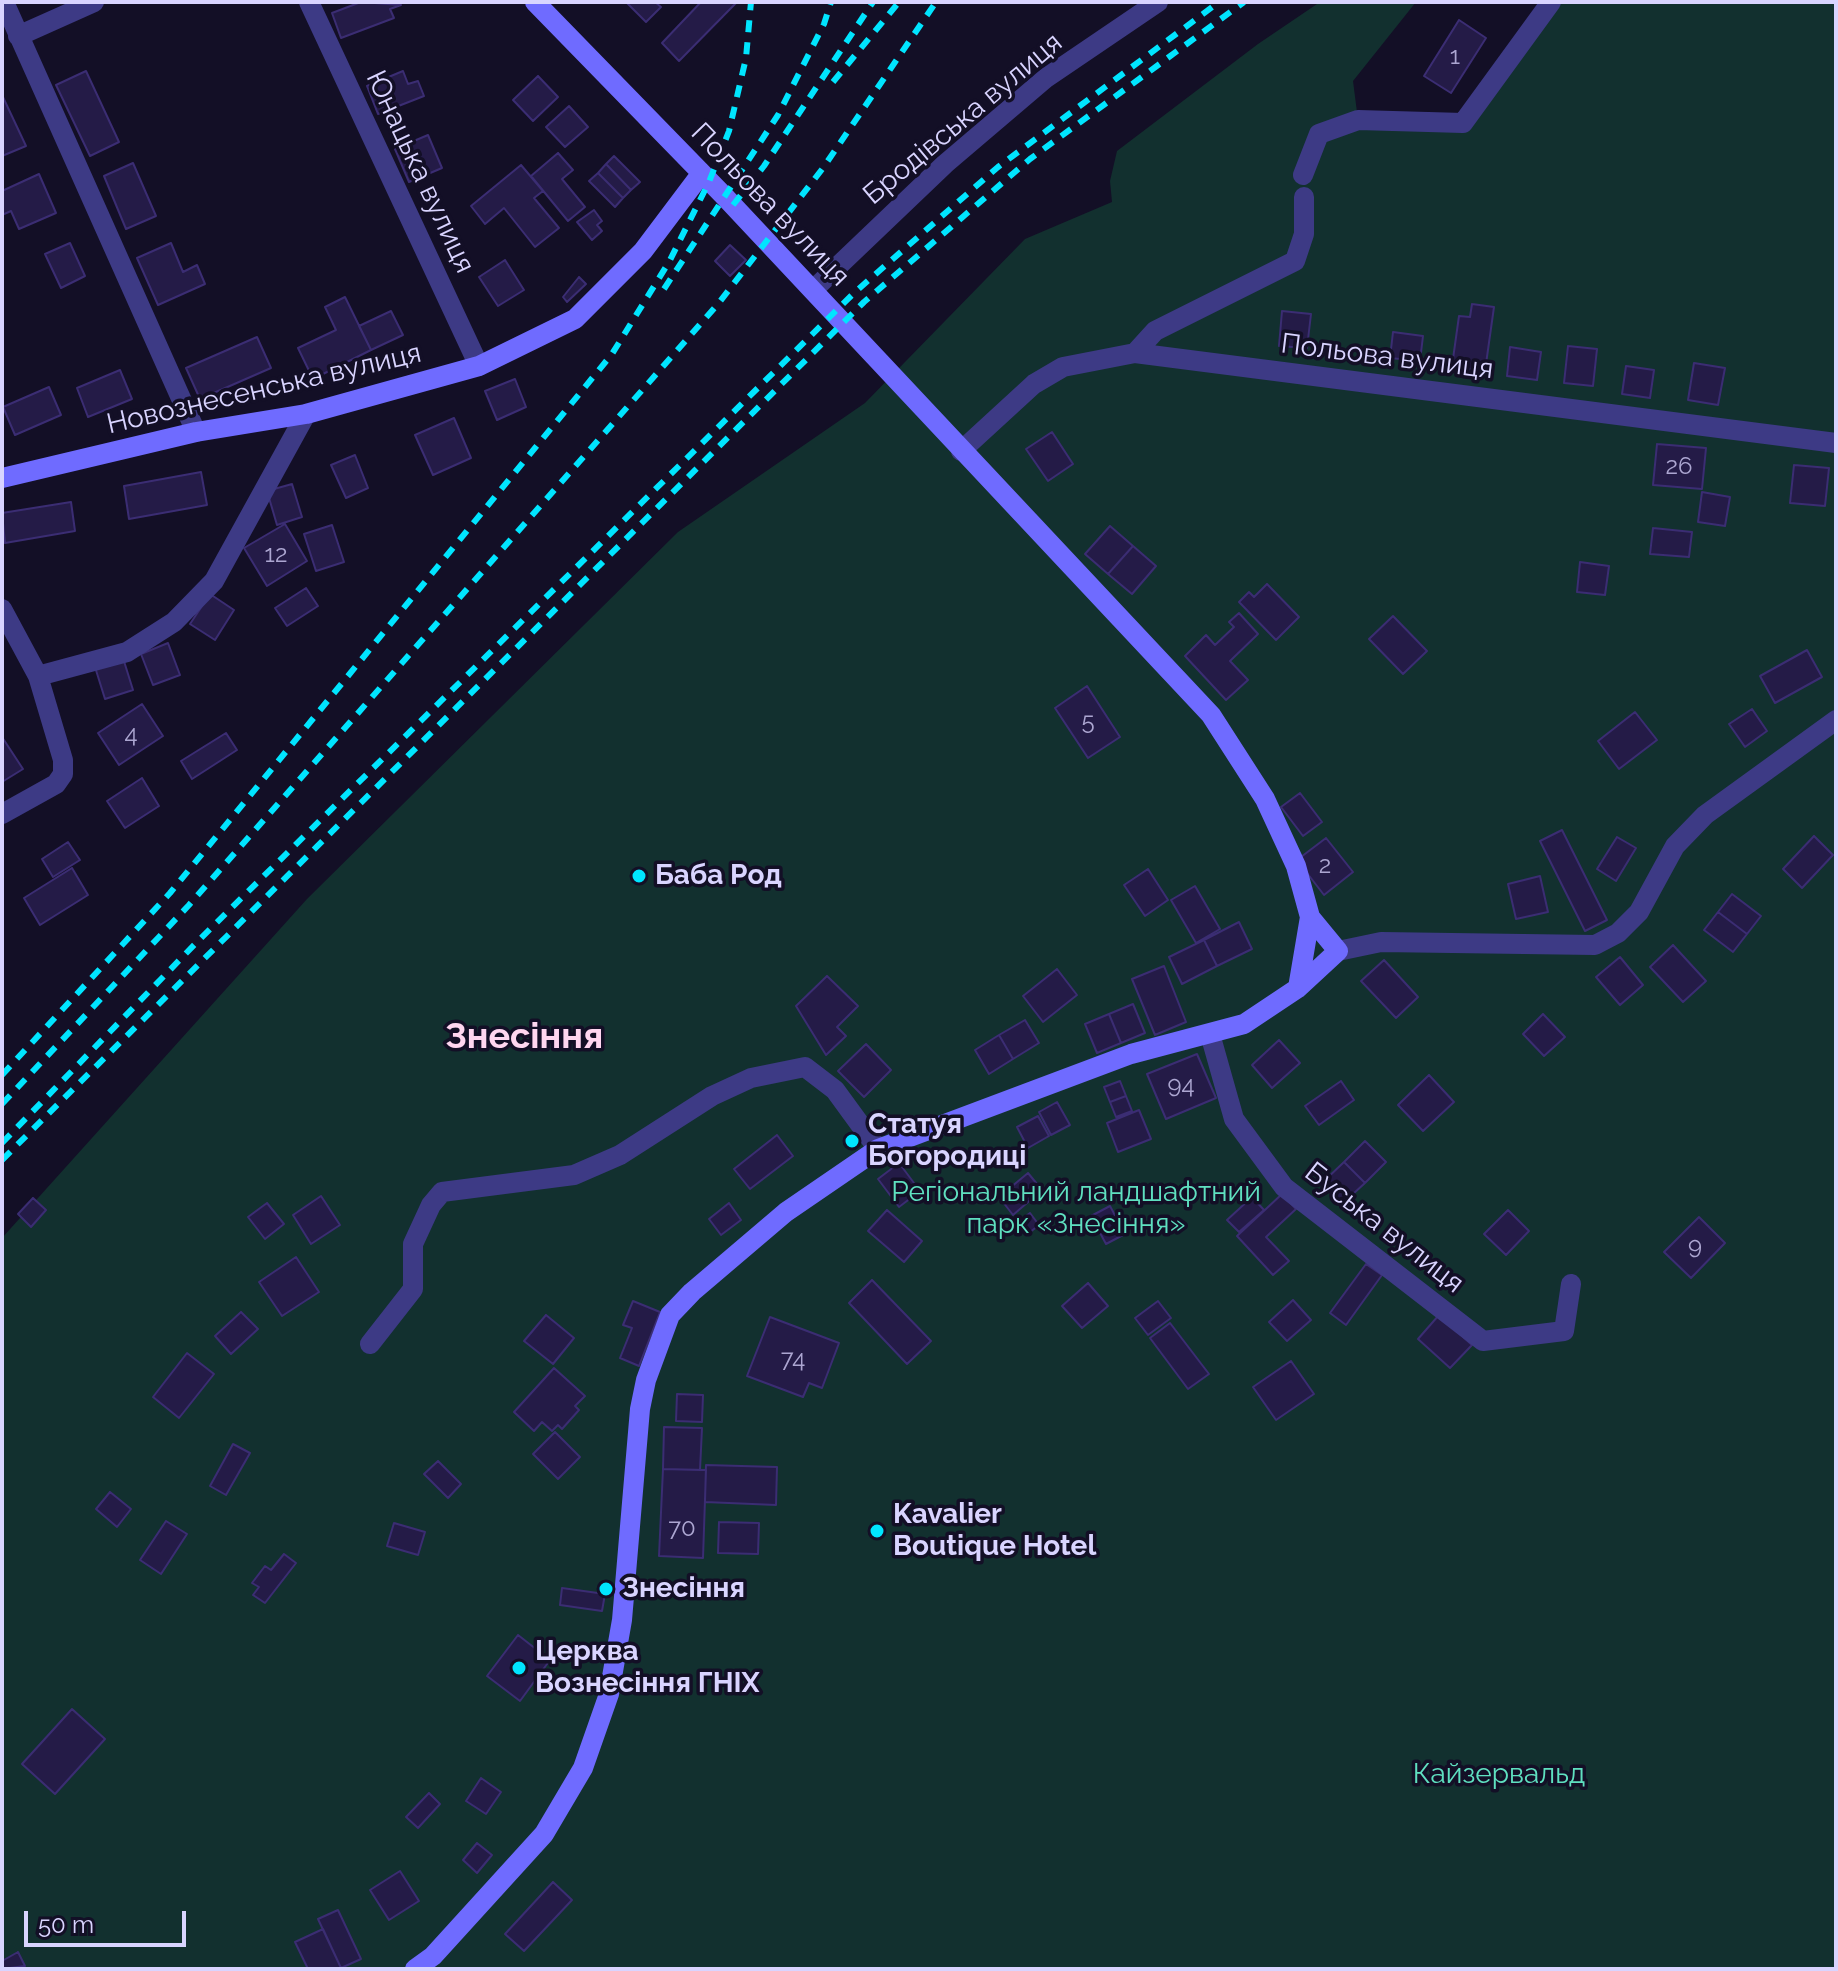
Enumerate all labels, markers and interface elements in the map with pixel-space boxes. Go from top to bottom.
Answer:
street label: Бродівська вулиця [857,26,1069,212]
house number: 1 [1450,43,1460,71]
street label: Юнацька вулиця [358,66,482,278]
street label: Польова вулиця [684,116,856,294]
street label: Польова вулиця [1279,327,1495,387]
street label: Новознесенська вулиця [103,336,425,442]
house number: 26 [1666,453,1692,481]
house number: 12 [265,541,287,569]
house number: 5 [1081,708,1095,736]
house number: 4 [124,721,138,749]
house number: 2 [1319,852,1331,880]
place label: Баба Род [655,859,782,893]
marker: Баба Род [630,867,648,885]
district label: Знесіння [445,1015,603,1059]
house number: 94 [1167,1072,1195,1100]
place label: Статуя Богородиці [868,1108,1026,1174]
marker: Статуя Богородиці [843,1132,861,1150]
street label: Буська вулиця [1298,1156,1470,1300]
park label: Регіональний ландшафтний парк «Знесіння» [891,1176,1261,1242]
house number: 9 [1688,1233,1702,1261]
house number: 74 [781,1346,805,1374]
place label: Kavalier Boutique Hotel [893,1498,1096,1564]
house number: 70 [668,1515,696,1543]
marker: Kavalier Boutique Hotel [868,1522,886,1540]
place label: Знесіння [622,1572,745,1606]
marker: Знесіння [597,1580,615,1598]
place label: Церква Вознесіння ГНІХ [535,1635,760,1701]
marker: Церква Вознесіння ГНІХ [510,1659,528,1677]
park label: Кайзервальд [1413,1758,1585,1792]
scale bar [28,1895,190,1945]
text: 50 m [38,1910,94,1939]

